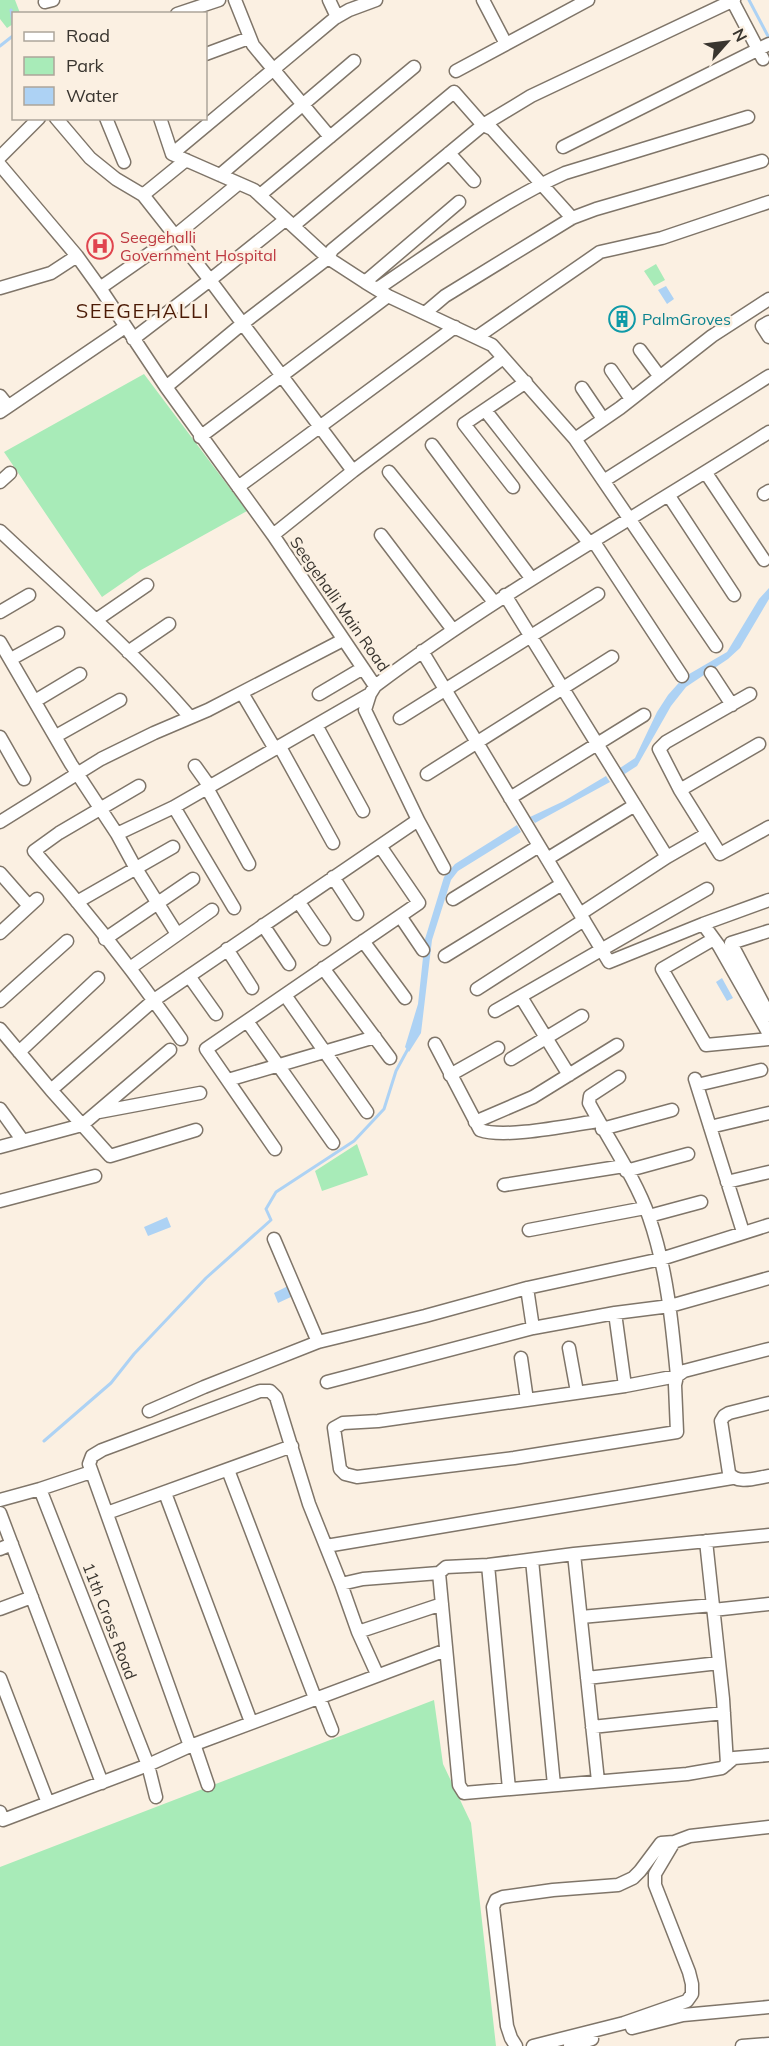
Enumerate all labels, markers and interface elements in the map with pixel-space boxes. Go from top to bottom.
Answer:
legend [12,12,207,120]
north arrow [697,12,757,72]
text: Road [66,24,110,47]
text: N [729,25,752,45]
text: Park [66,54,105,77]
text: Water [66,84,119,107]
place label: Seegehalli Government Hospital [120,227,277,265]
hospital icon: Seegehalli Government Hospital [85,231,115,261]
district label: SEEGEHALLI [76,298,210,323]
building icon: PalmGroves [607,304,637,334]
place label: PalmGroves [642,309,731,329]
street label: Seegehalli Main Road [286,533,394,675]
street label: 11th Cross Road [79,1560,141,1682]

